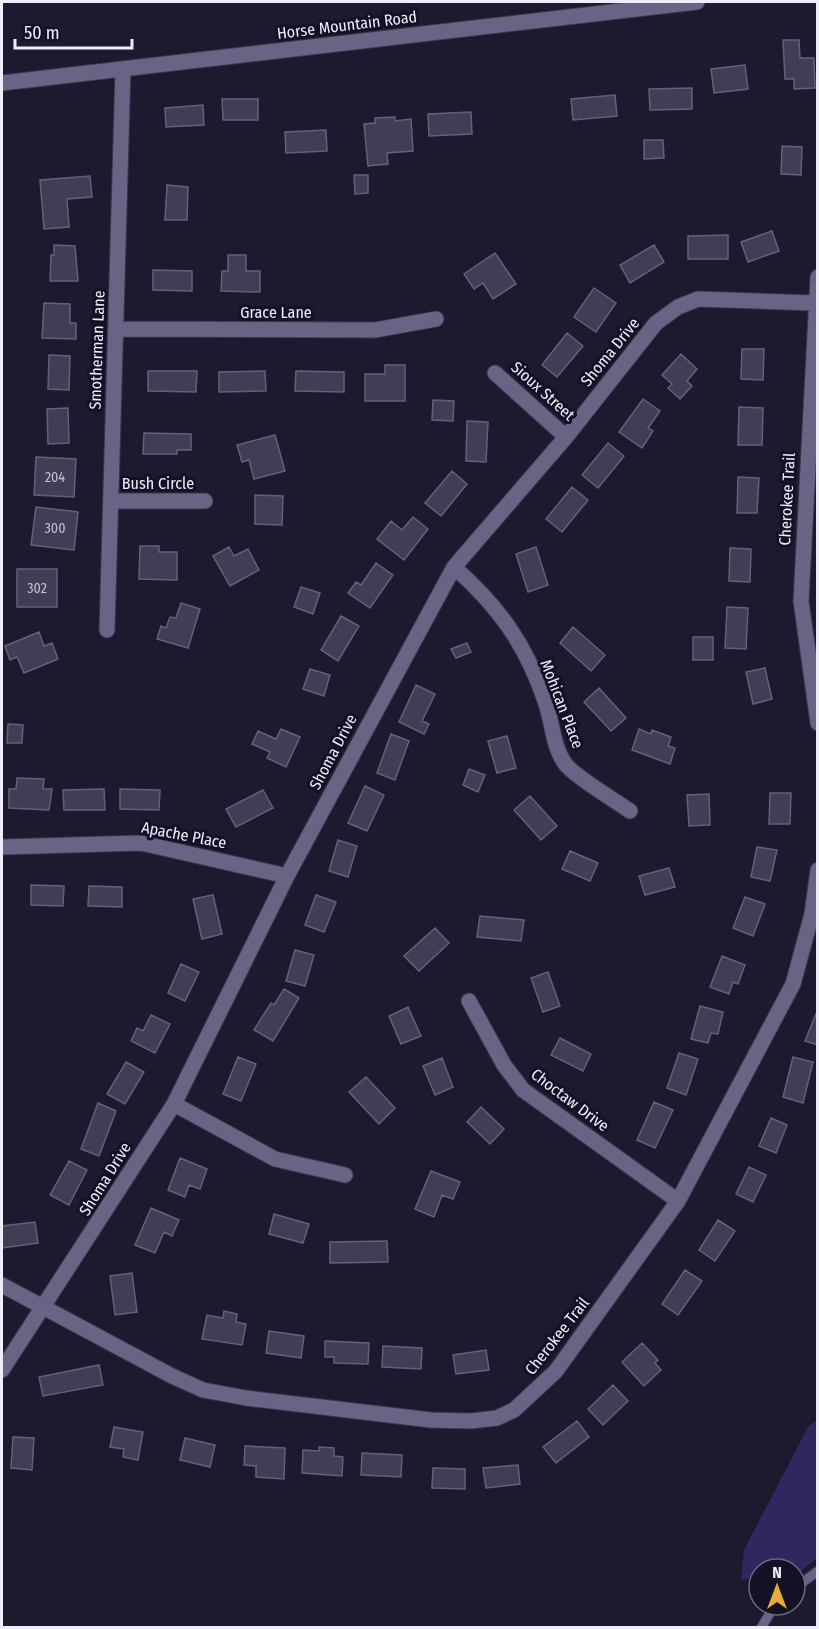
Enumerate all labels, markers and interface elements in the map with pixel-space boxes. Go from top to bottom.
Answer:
street label: Horse Mountain Road [276,7,418,43]
scale bar [15,12,132,50]
text: 50 m [24,22,60,44]
street label: Smotherman Lane [85,290,109,410]
street label: Grace Lane [240,303,312,322]
street label: Shoma Drive [577,314,643,390]
street label: Sioux Street [507,358,579,425]
street label: Cherokee Trail [775,452,799,546]
house number: 204 [45,469,65,486]
street label: Bush Circle [122,474,194,493]
house number: 300 [45,520,65,537]
house number: 302 [27,580,47,597]
street label: Mohican Place [536,657,588,751]
street label: Shoma Drive [305,711,361,793]
street label: Apache Place [140,817,228,853]
street label: Choctaw Drive [527,1065,613,1136]
street label: Shoma Drive [75,1139,135,1219]
street label: Cherokee Trail [521,1294,593,1378]
north arrow [747,1557,807,1617]
text: N [772,1563,782,1582]

